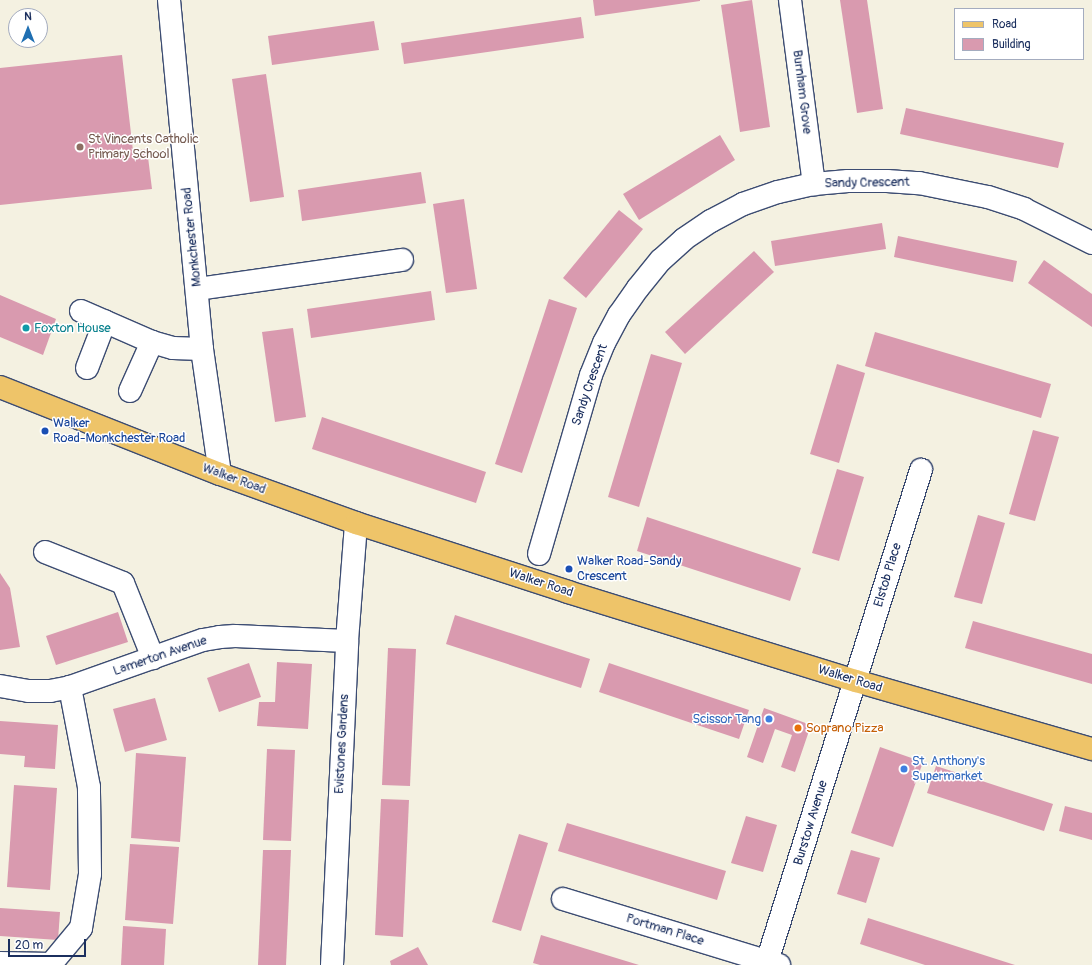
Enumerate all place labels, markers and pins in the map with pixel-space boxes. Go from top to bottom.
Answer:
place label: St Vincents Catholic Primary School [88,132,199,163]
marker: St Vincents Catholic Primary School [75,142,85,152]
place label: Foxton House [34,320,111,336]
marker: Foxton House [21,323,31,333]
place label: Walker Road-Monkchester Road [53,416,185,447]
marker: Walker Road-Monkchester Road [40,426,50,436]
place label: Walker Road-Sandy Crescent [577,554,681,585]
marker: Walker Road-Sandy Crescent [564,564,574,574]
place label: Scissor Tang [692,711,761,727]
marker: Scissor Tang [764,714,774,724]
place label: Soprano Pizza [806,720,884,736]
marker: Soprano Pizza [793,723,803,733]
place label: St. Anthony's Supermarket [912,754,985,785]
marker: St. Anthony's Supermarket [899,764,909,774]

